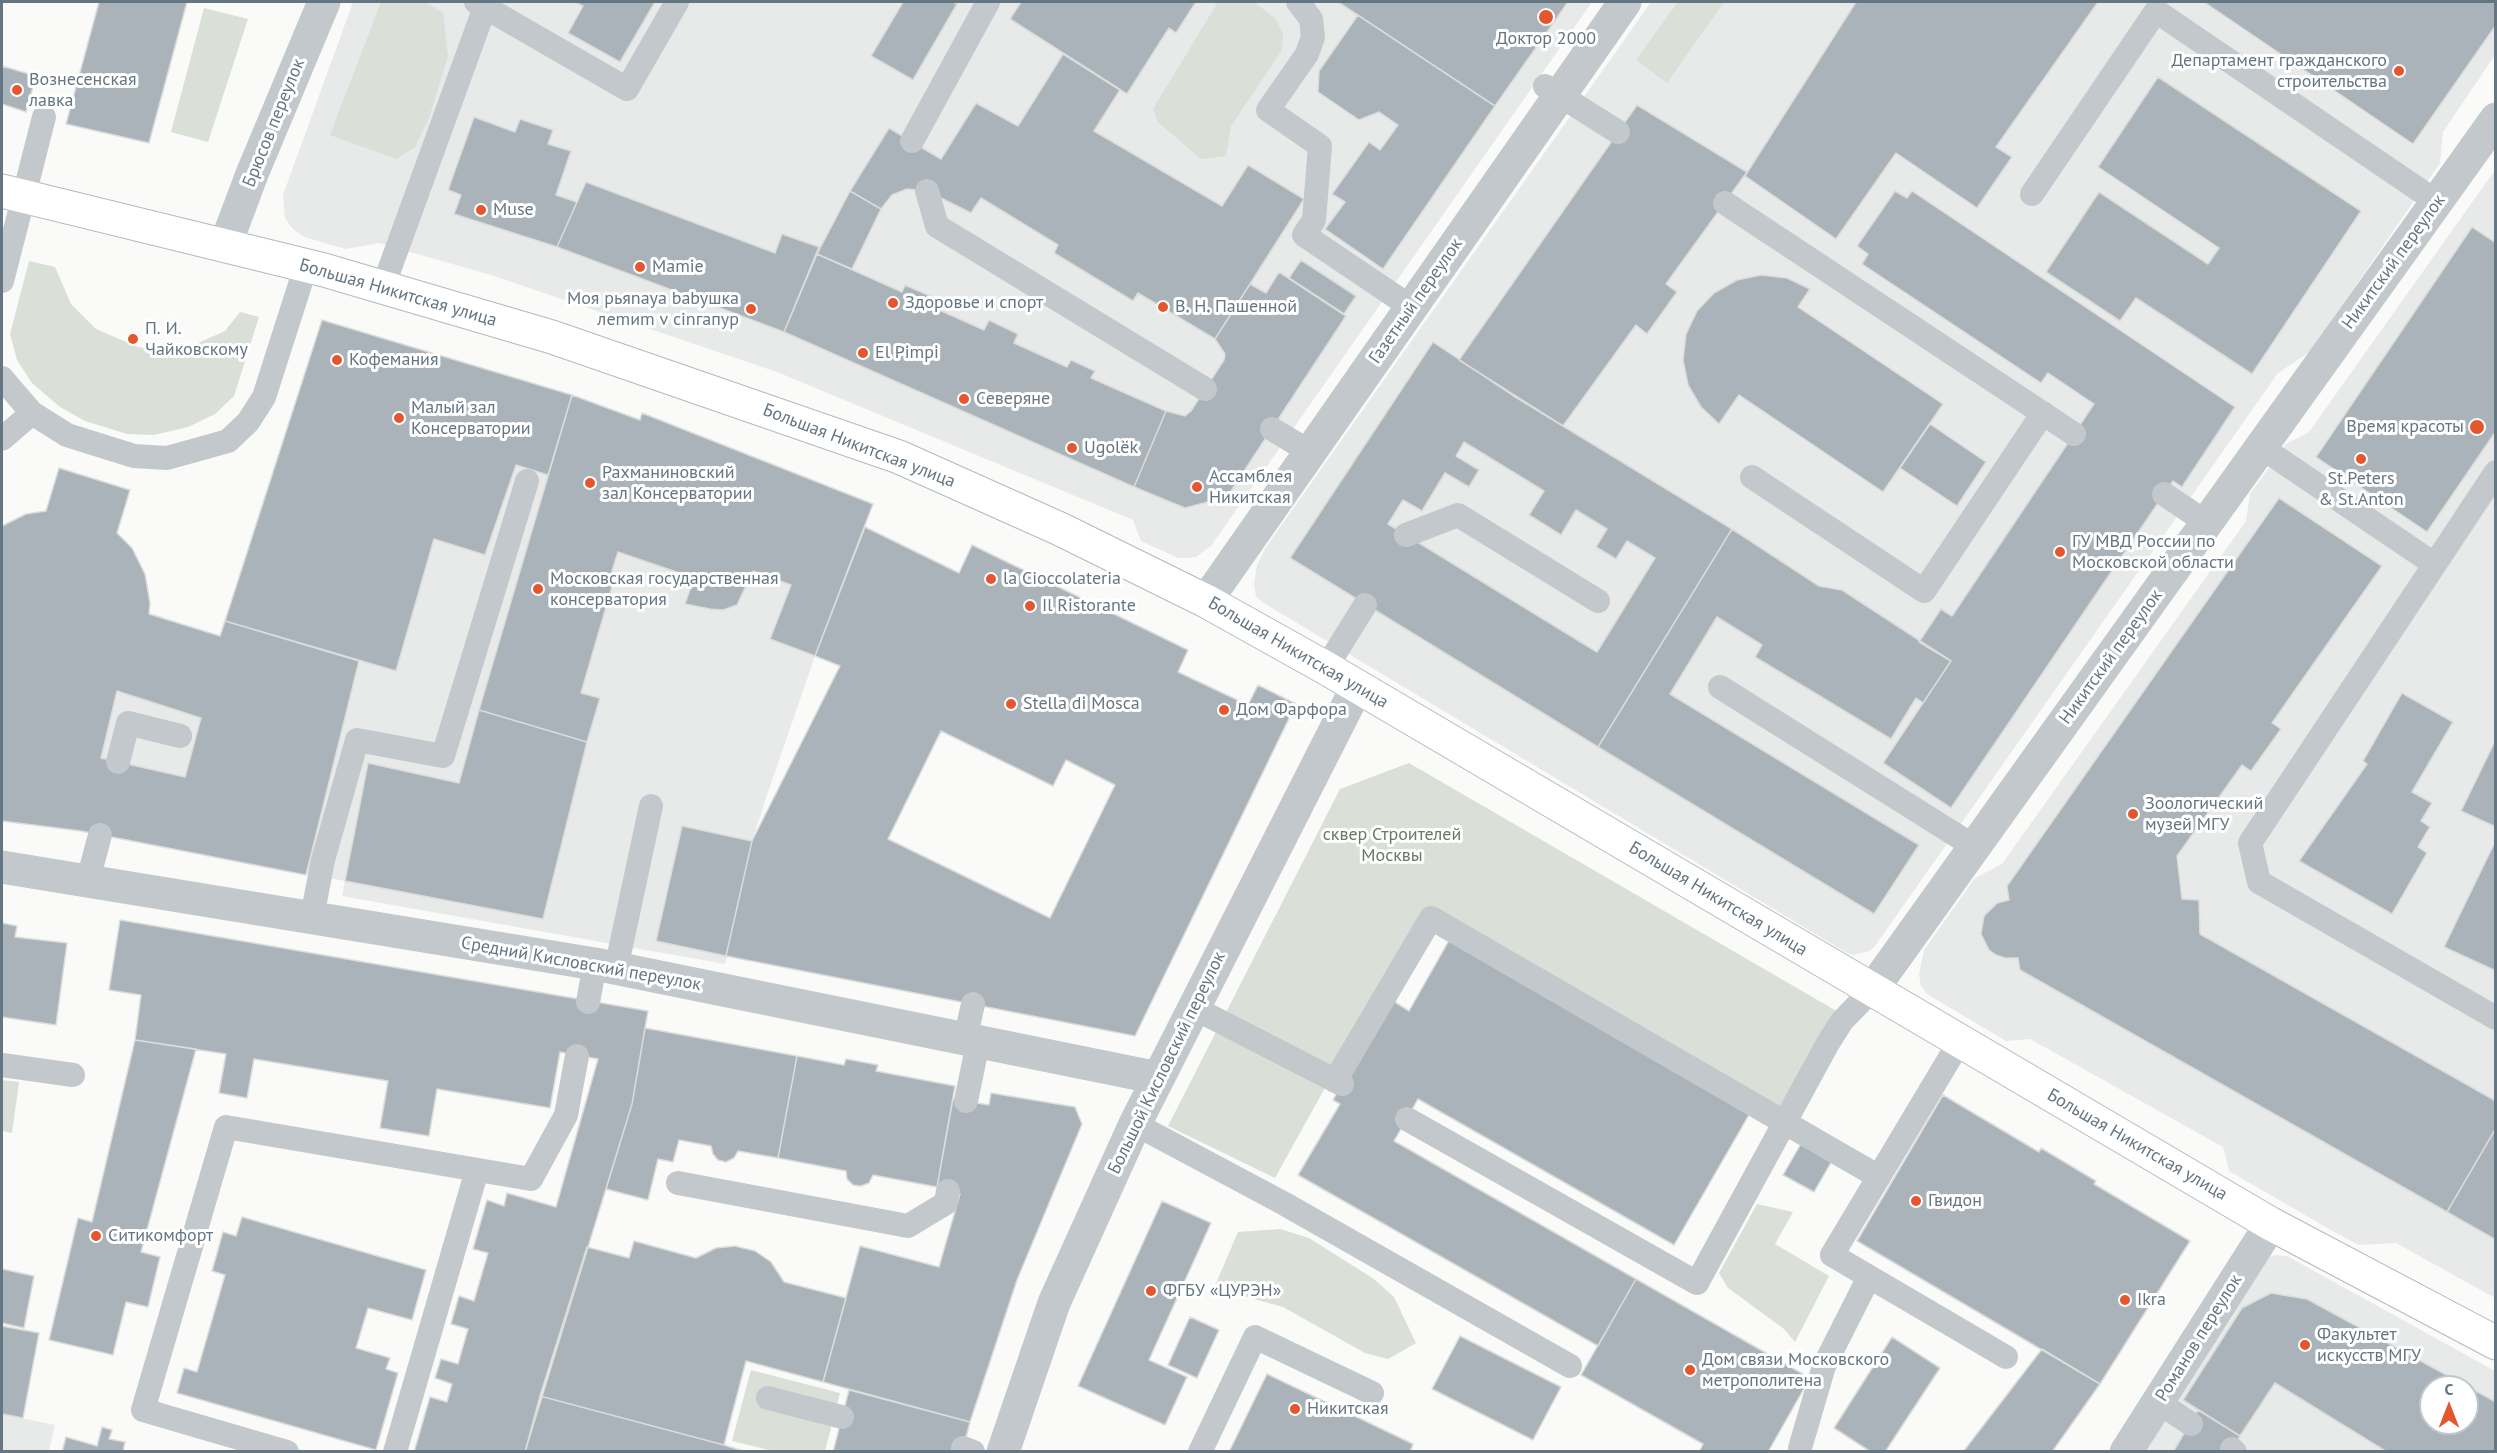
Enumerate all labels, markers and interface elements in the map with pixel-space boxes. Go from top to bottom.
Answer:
marker: Доктор 2000 [1537,8,1555,26]
place label: Доктор 2000 [1496,28,1596,50]
place label: Департамент гражданского строительства [2171,50,2387,92]
street label: Брюсов переулок [238,56,310,190]
marker: Департамент гражданского строительства [2392,64,2406,78]
place label: Вознесенская лавка [29,69,137,112]
marker: Вознесенская лавка [10,83,24,97]
street label: Никитский переулок [2338,190,2450,334]
place label: Muse [493,199,534,221]
marker: Muse [474,203,488,217]
street label: Газетный переулок [1365,234,1467,368]
street label: Большая Никитская улица [297,254,499,332]
place label: Mamie [652,256,704,278]
marker: Mamie [633,260,647,274]
place label: Моя рьяnaya babyшка леmиm v cinгапур [567,288,739,330]
place label: Здоровье и спорт [905,292,1043,314]
marker: Здоровье и спорт [886,296,900,310]
place label: В. Н. Пашенной [1175,296,1297,318]
marker: В. Н. Пашенной [1156,300,1170,314]
marker: Моя рьяnaya babyшка леmиm v cinгапур [744,302,758,316]
place label: П. И. Чайковскому [145,318,248,360]
marker: П. И. Чайковскому [126,332,140,346]
place label: El Pimpi [875,342,939,364]
marker: El Pimpi [856,346,870,360]
place label: Кофемания [349,349,438,371]
marker: Кофемания [330,353,344,367]
place label: Северяне [976,388,1050,410]
marker: Северяне [957,392,971,406]
place label: Малый зал Консерватории [411,397,531,440]
street label: Большая Никитская улица [760,399,958,493]
marker: Малый зал Консерватории [392,411,406,425]
place label: Время красоты [2346,416,2464,438]
marker: Время красоты [2468,418,2486,436]
place label: Ugolёk [1084,437,1138,459]
marker: Ugolёk [1065,441,1079,455]
marker: St.Peters & St.Anton [2354,452,2368,466]
place label: Рахманиновский зал Консерватории [602,462,752,504]
place label: Ассамблея Никитская [1209,466,1292,508]
place label: St.Peters & St.Anton [2318,468,2404,510]
marker: Рахманиновский зал Консерватории [583,476,597,490]
marker: Ассамблея Никитская [1190,480,1204,494]
place label: ГУ МВД России по Московской области [2072,531,2234,574]
marker: ГУ МВД России по Московской области [2053,545,2067,559]
place label: Московская государственная консерватория [550,568,778,610]
place label: la Cioccolateria [1003,568,1121,590]
marker: la Cioccolateria [984,572,998,586]
marker: Московская государственная консерватория [531,582,545,596]
street label: Никитский переулок [2055,585,2167,729]
street label: Большая Никитская улица [1204,593,1392,713]
place label: Il Ristorante [1042,595,1136,617]
marker: Il Ristorante [1023,599,1037,613]
place label: Stella di Mosca [1023,693,1140,715]
marker: Stella di Mosca [1004,697,1018,711]
place label: Дом Фарфора [1236,699,1347,721]
marker: Дом Фарфора [1217,703,1231,717]
place label: Зоологический музей МГУ [2145,793,2263,836]
marker: Зоологический музей МГУ [2126,807,2140,821]
park label: сквер Строителей Москвы [1323,824,1461,866]
street label: Большая Никитская улица [1625,837,1811,961]
street label: Средний Кисловский переулок [459,932,703,996]
street label: Большой Кисловский переулок [1104,948,1230,1178]
street label: Большая Никитская улица [2043,1085,2231,1205]
place label: Гвидон [1928,1190,1982,1212]
marker: Гвидон [1909,1194,1923,1208]
place label: Ситикомфорт [108,1225,213,1247]
marker: Ситикомфорт [89,1229,103,1243]
street label: Романов переулок [2151,1271,2247,1405]
place label: ФГБУ «ЦУРЭН» [1163,1280,1281,1302]
marker: ФГБУ «ЦУРЭН» [1144,1284,1158,1298]
place label: Ikra [2137,1289,2166,1311]
marker: Ikra [2118,1293,2132,1307]
place label: Факультет искусств МГУ [2317,1324,2421,1366]
marker: Факультет искусств МГУ [2298,1338,2312,1352]
place label: Дом связи Московского метрополитена [1702,1349,1889,1392]
marker: Дом связи Московского метрополитена [1683,1363,1697,1377]
north arrow [2419,1375,2479,1435]
text: С [2445,1379,2453,1399]
place label: Никитская [1307,1398,1388,1420]
marker: Никитская [1288,1402,1302,1416]

